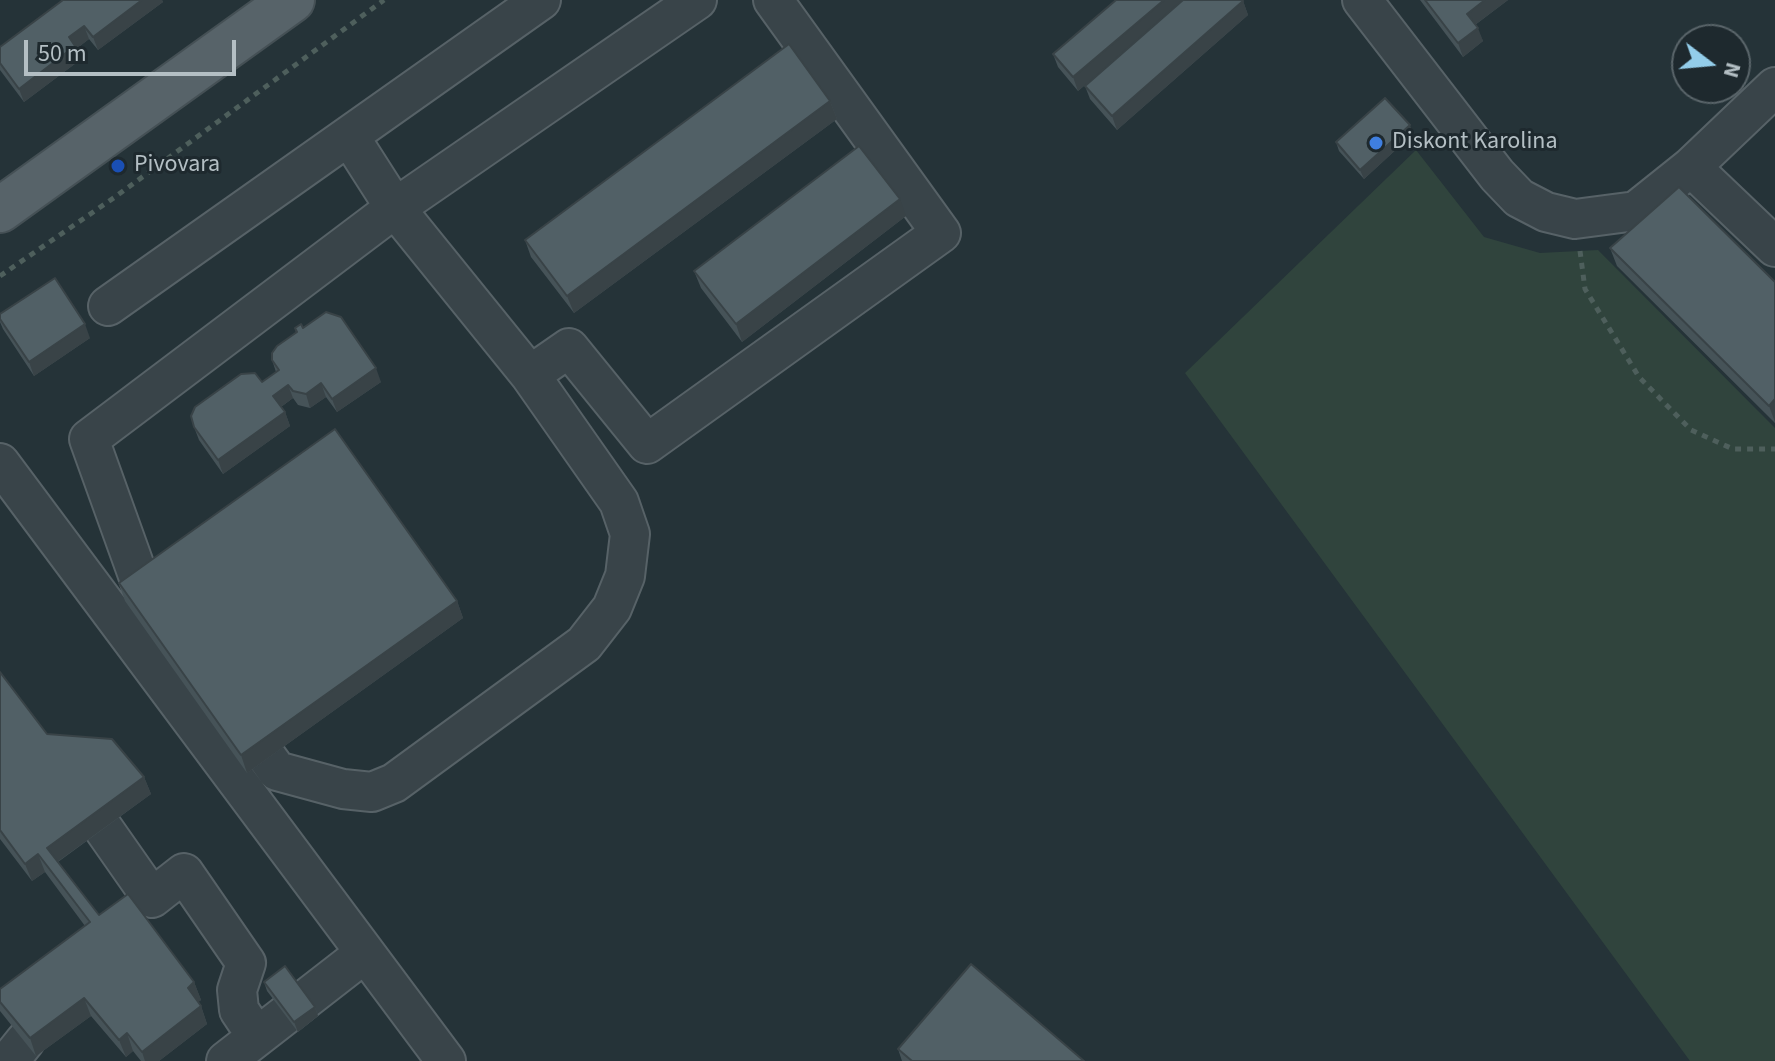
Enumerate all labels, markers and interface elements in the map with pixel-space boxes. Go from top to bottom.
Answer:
scale bar [28,24,240,74]
north arrow [1671,24,1751,104]
text: 50 m [38,36,87,71]
text: N [1715,59,1750,82]
place label: Diskont Karolina [1392,129,1558,157]
marker: Diskont Karolina [1367,134,1385,152]
place label: Pivovara [134,152,220,180]
marker: Pivovara [109,157,127,175]

